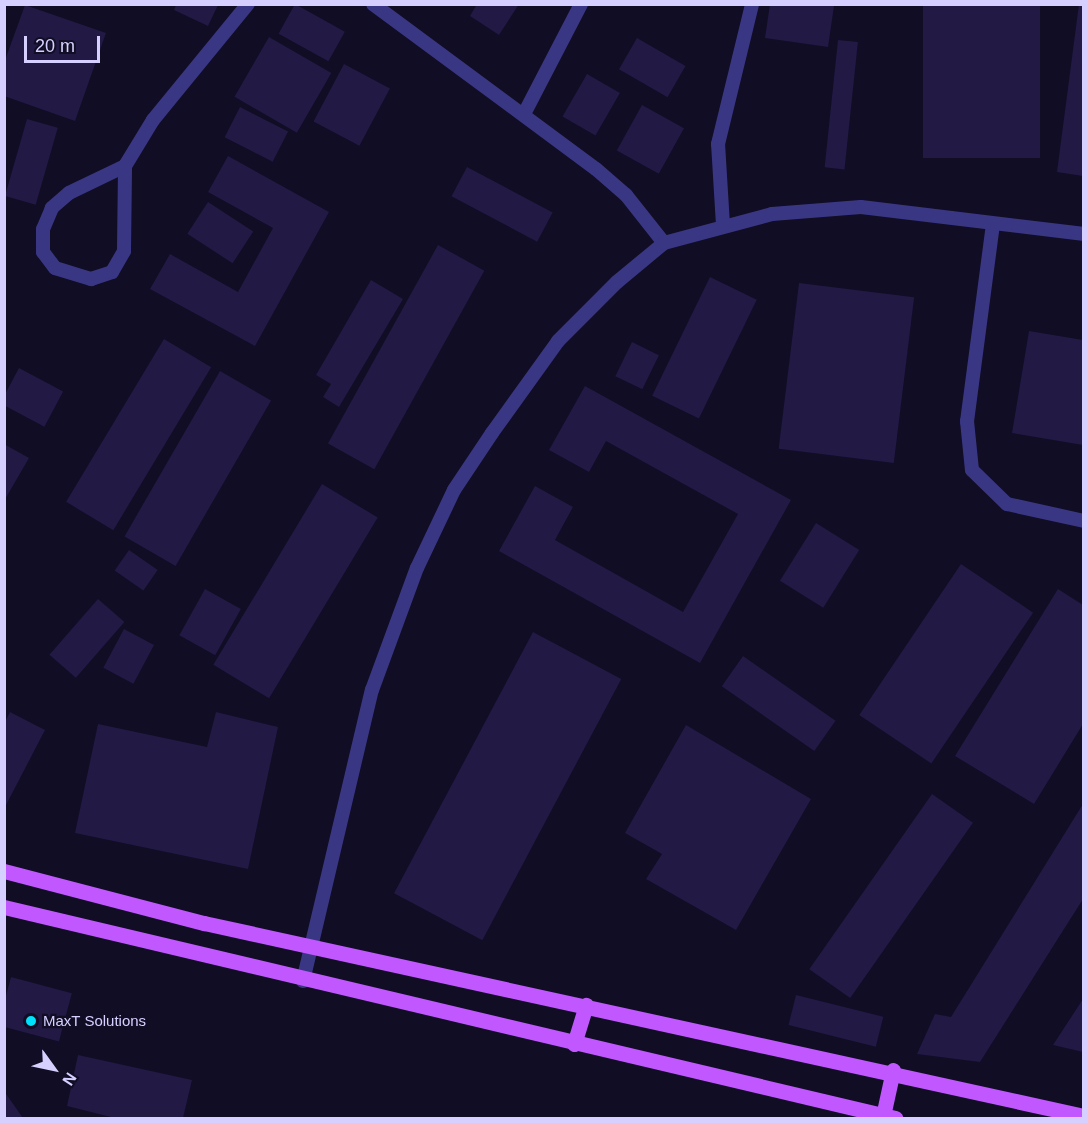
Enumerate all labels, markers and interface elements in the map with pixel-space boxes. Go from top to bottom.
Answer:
scale bar [27,24,104,62]
text: 20 m [35,36,75,56]
place label: MaxT Solutions [43,1012,146,1030]
marker: MaxT Solutions [24,1014,38,1028]
north arrow [24,1039,84,1099]
text: N [59,1070,80,1089]

